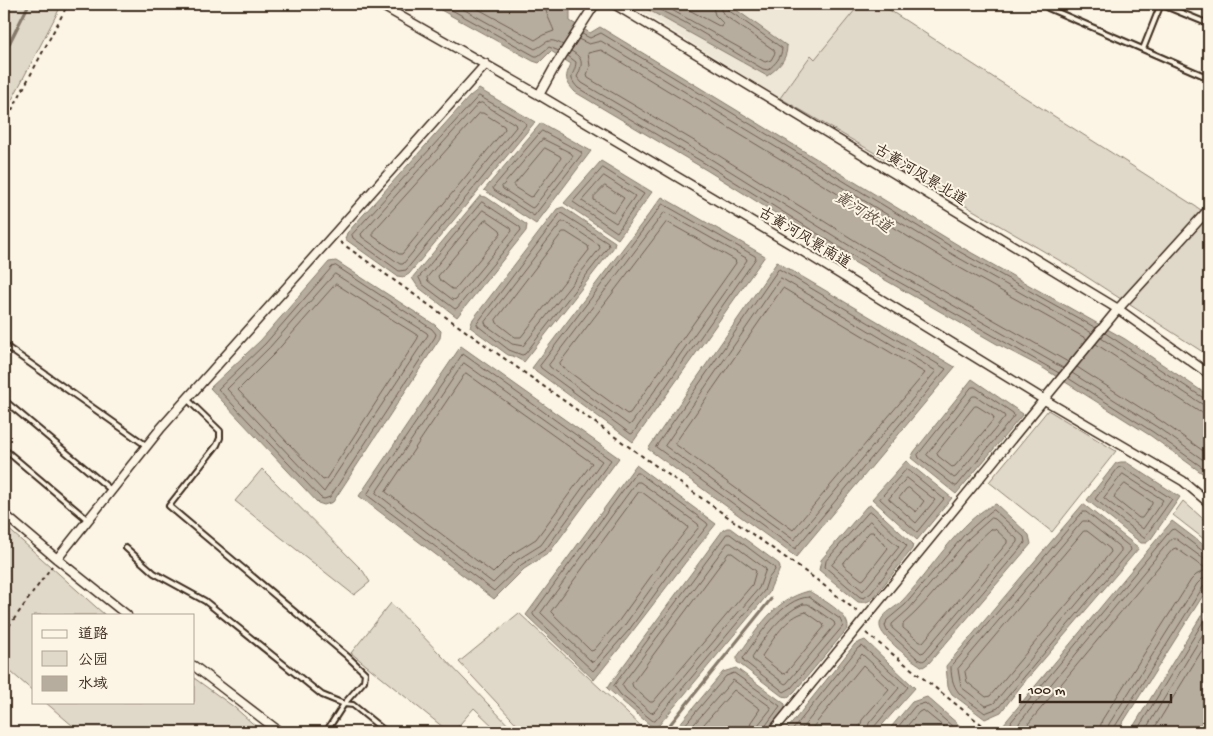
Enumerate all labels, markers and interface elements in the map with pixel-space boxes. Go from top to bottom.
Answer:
street label: 古黄河风景北道 [870,141,970,210]
water label: 黄河故道 [830,187,897,240]
street label: 古黄河风景南道 [754,203,854,273]
legend [32,614,195,704]
text: 道路 [78,626,108,644]
text: 公园 [78,652,108,670]
scale bar [1020,671,1172,703]
text: 水域 [78,676,108,694]
text: 100 m [1027,682,1066,700]

